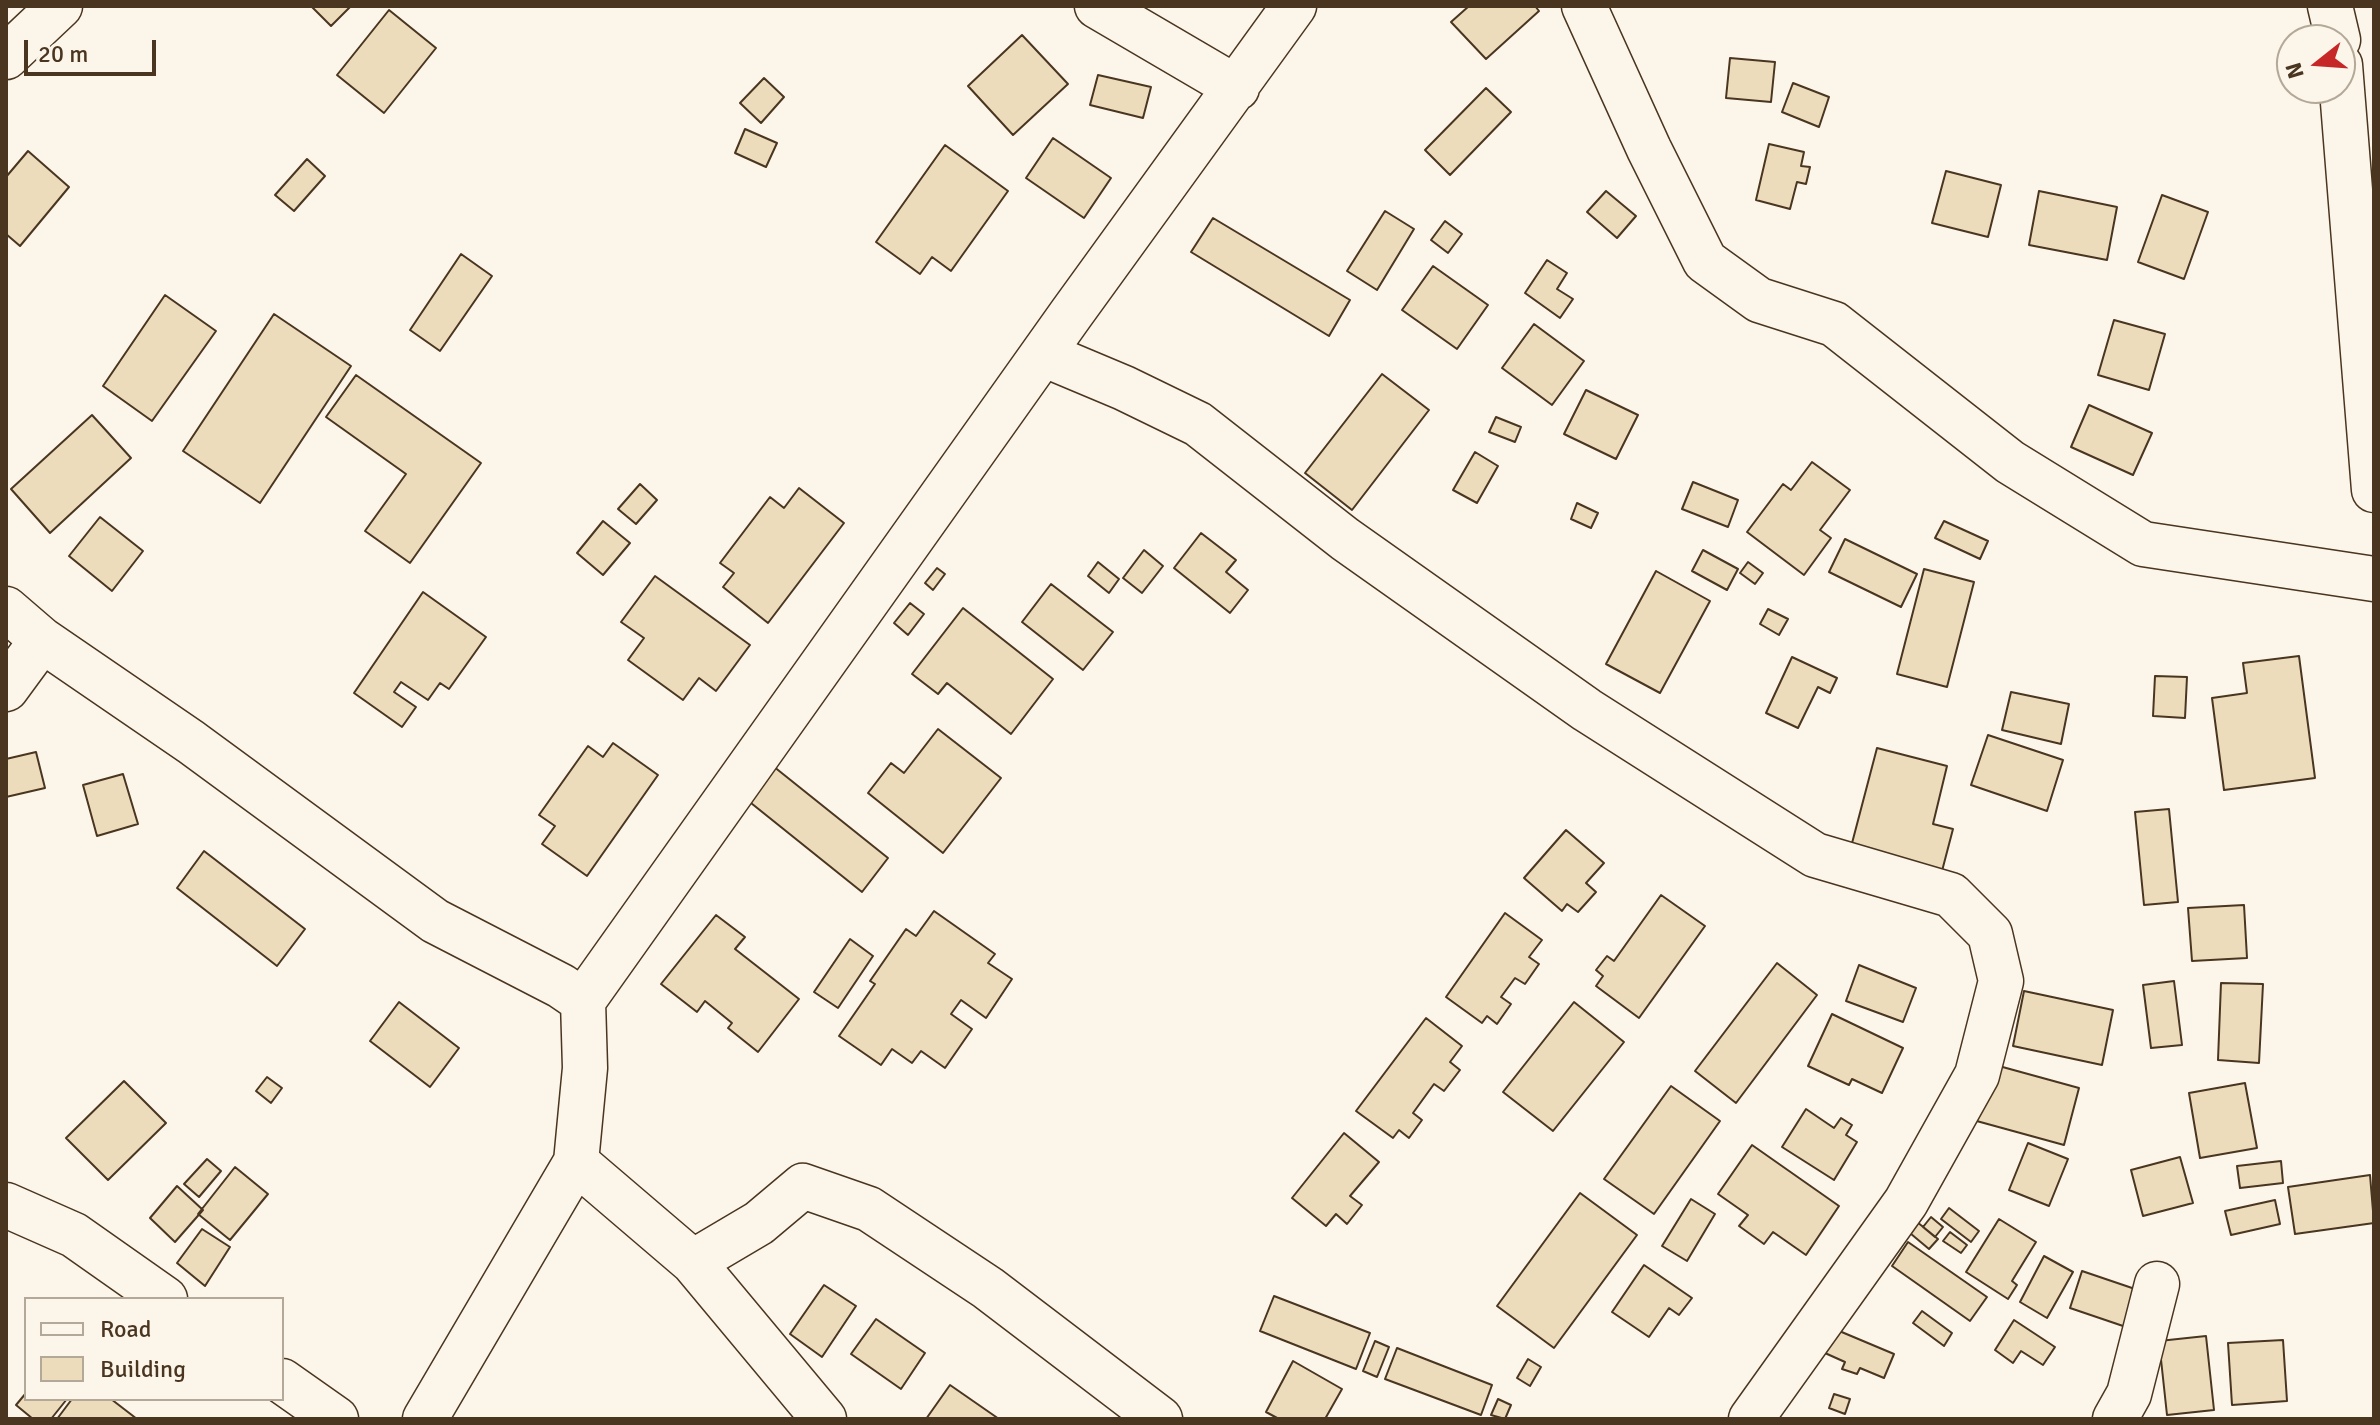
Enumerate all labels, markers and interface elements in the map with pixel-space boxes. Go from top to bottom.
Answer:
scale bar [28,24,160,74]
north arrow [2276,24,2356,104]
text: 20 m [38,39,88,69]
text: N [2279,59,2310,82]
legend [24,1297,284,1401]
text: Road [100,1314,151,1344]
text: Building [100,1354,186,1384]

